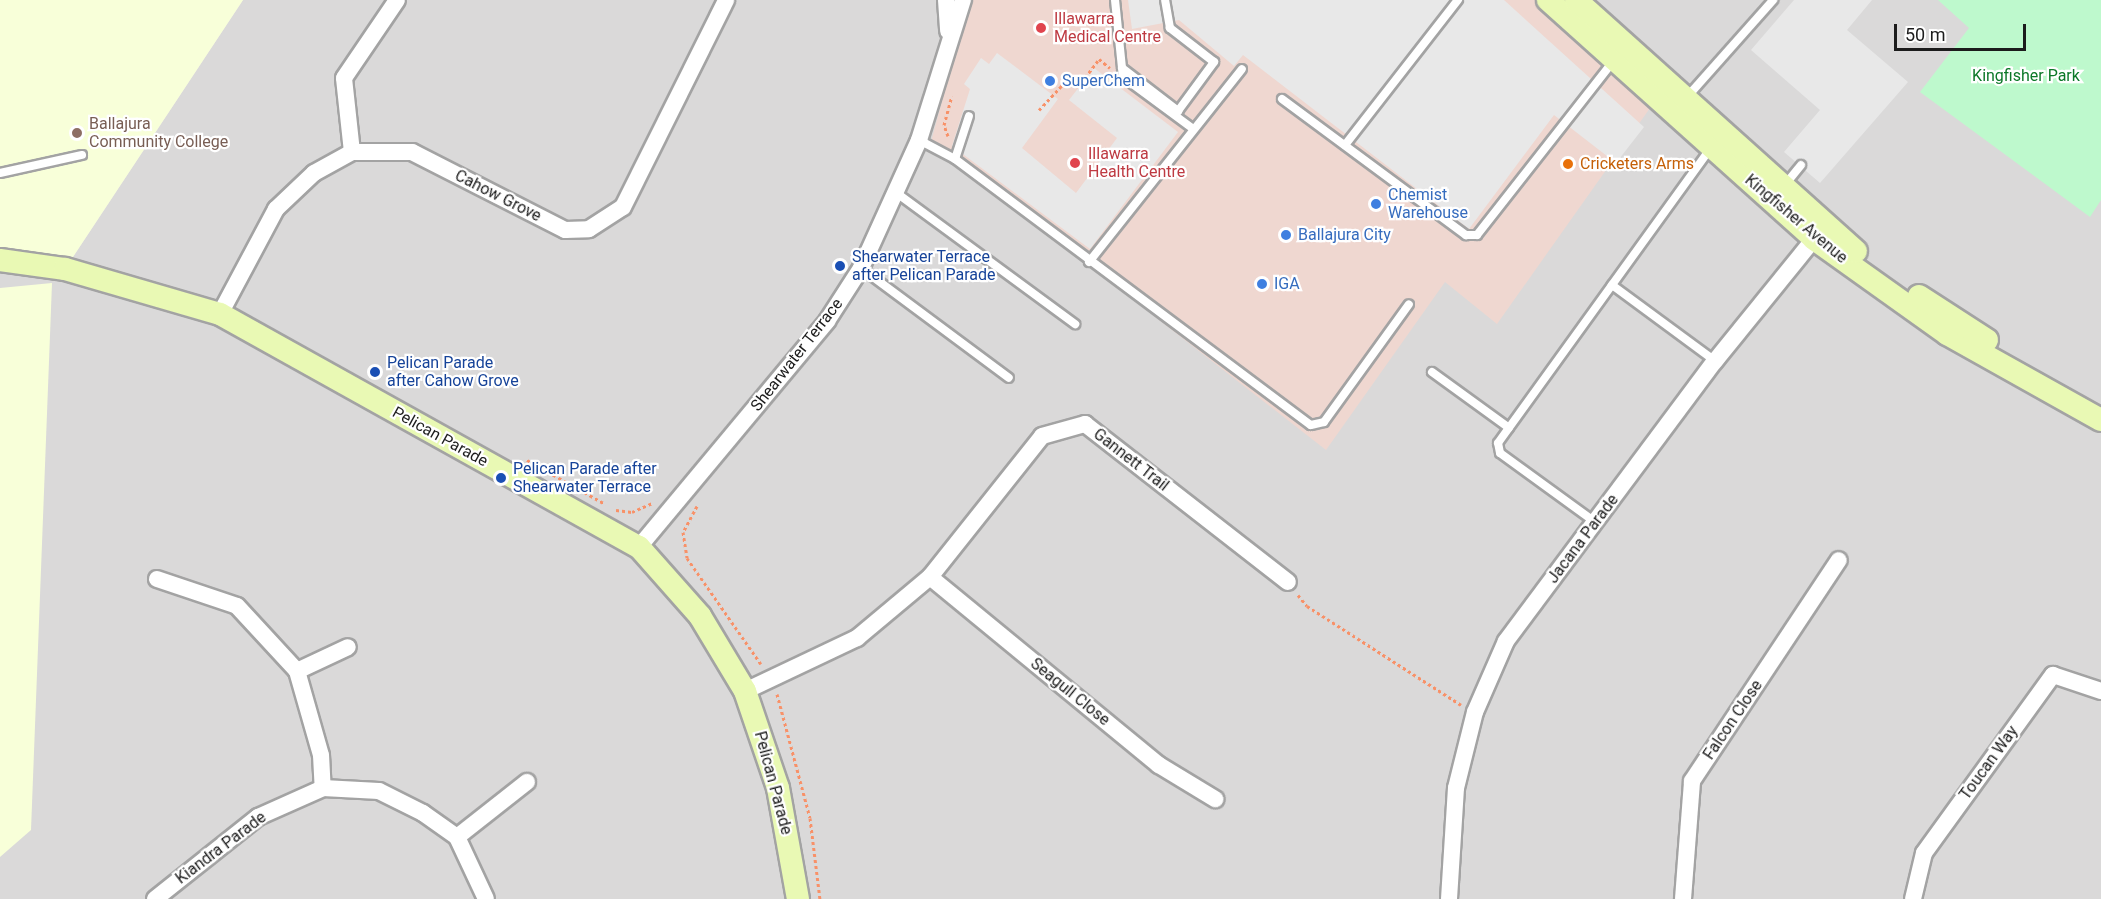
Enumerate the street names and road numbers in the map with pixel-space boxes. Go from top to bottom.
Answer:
street label: Cahow Grove [452,166,544,226]
street label: Kingfisher Avenue [1741,171,1851,267]
street label: Shearwater Terrace [747,295,847,415]
street label: Pelican Parade [389,403,491,471]
street label: Gannett Trail [1089,424,1173,496]
street label: Jacana Parade [1543,491,1623,587]
street label: Seagull Close [1026,654,1114,730]
street label: Falcon Close [1699,677,1767,763]
street label: Toucan Way [1956,722,2022,804]
street label: Pelican Parade [750,729,796,837]
street label: Kiandra Parade [172,808,270,888]

